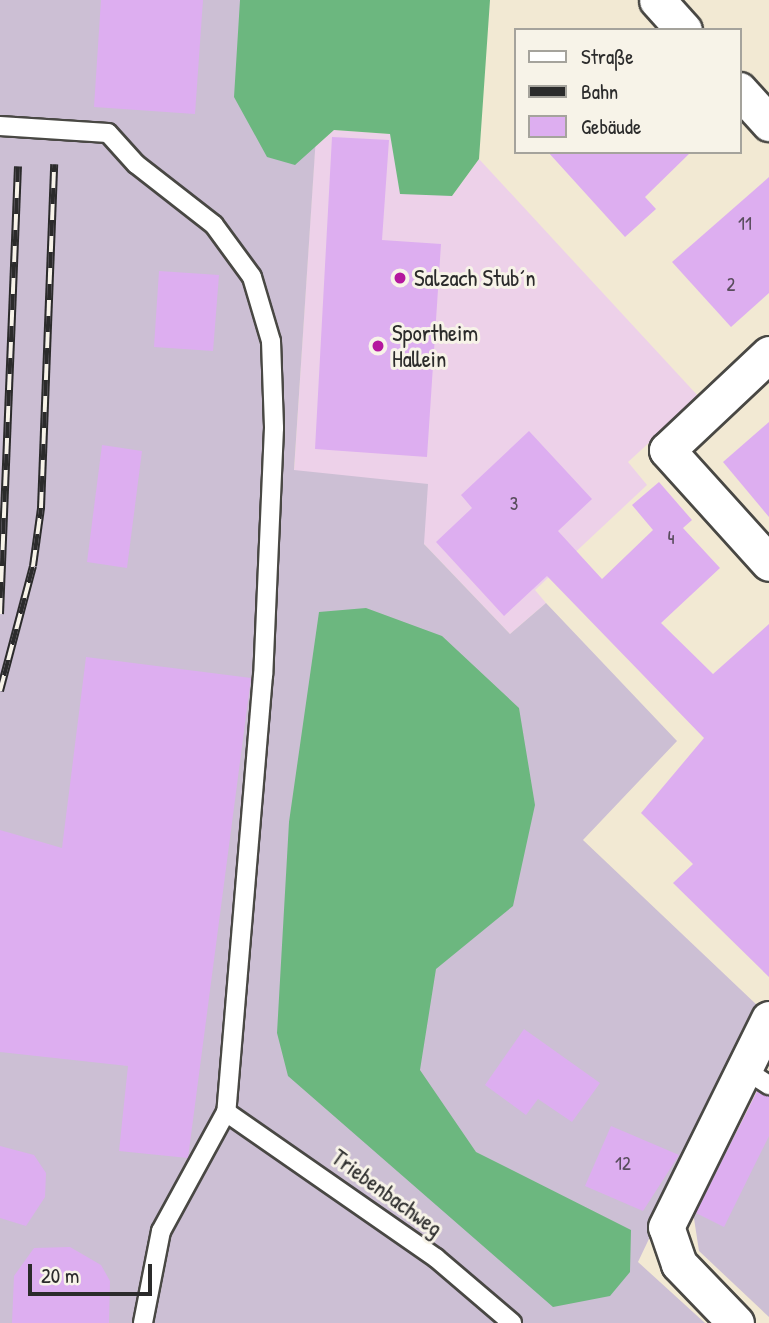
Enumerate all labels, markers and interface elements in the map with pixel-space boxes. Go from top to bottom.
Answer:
legend [514,28,741,154]
text: Straße [581,42,634,71]
text: Bahn [581,77,618,106]
text: Gebäude [581,112,641,141]
house number: 11 [738,213,752,235]
place label: Salzach Stub´n [414,264,536,292]
marker: Salzach Stub´n [392,270,408,286]
house number: 2 [727,274,735,296]
place label: Sportheim Hallein [392,319,478,373]
marker: Sportheim Hallein [370,338,386,354]
house number: 3 [510,493,518,515]
house number: 4 [667,527,675,549]
street label: Triebenbachweg [326,1144,448,1242]
house number: 12 [615,1153,631,1175]
scale bar [32,1250,156,1294]
text: 20 m [41,1261,79,1290]

